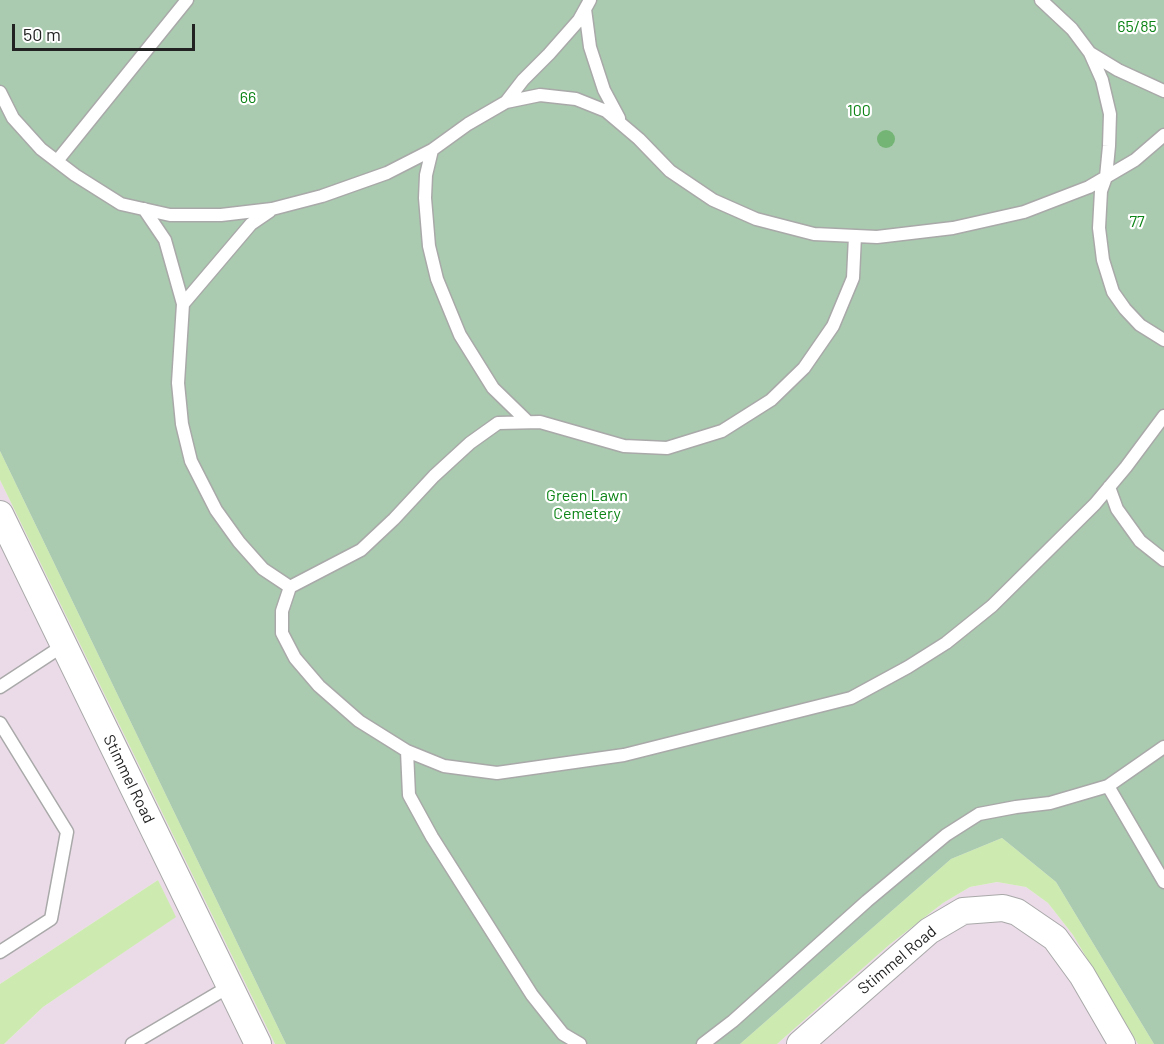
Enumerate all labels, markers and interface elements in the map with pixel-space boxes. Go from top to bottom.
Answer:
scale bar [15,12,198,50]
park label: 65/85 [1117,17,1157,37]
text: 50 m [23,23,61,45]
park label: 66 [240,88,256,108]
park label: 100 [847,101,871,121]
park label: 77 [1129,212,1145,232]
park label: Green Lawn Cemetery [546,486,628,524]
street label: Stimmel Road [99,731,159,827]
street label: Stimmel Road [854,922,940,998]

